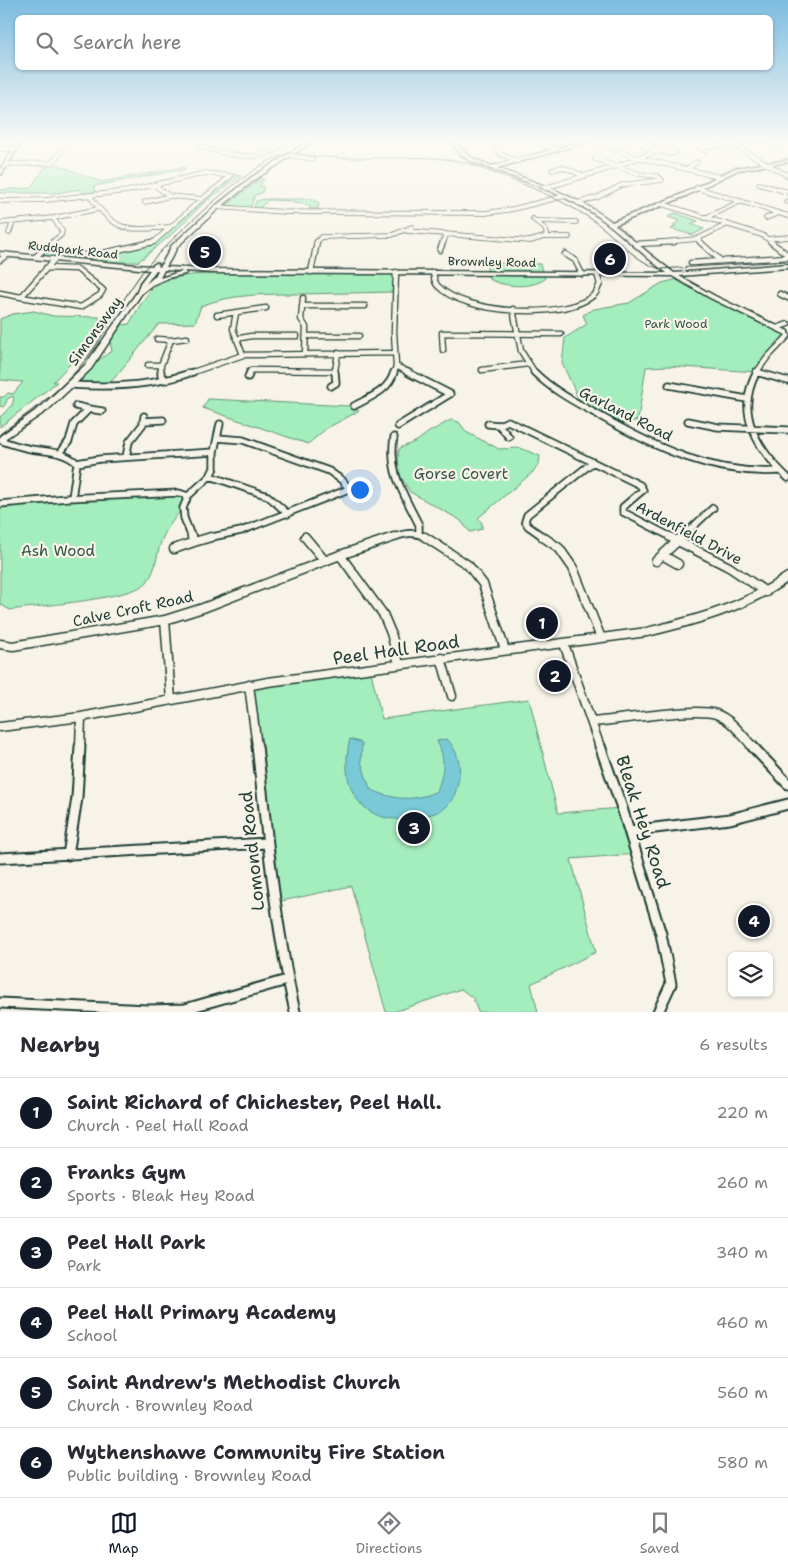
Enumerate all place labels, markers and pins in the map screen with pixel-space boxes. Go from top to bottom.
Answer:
pin: 5 [189,233,221,271]
pin: 6 [594,240,626,278]
pin: 1 [526,604,558,642]
pin: 2 [539,657,571,695]
pin: 3 [398,809,430,847]
pin: 4 [738,902,770,940]

